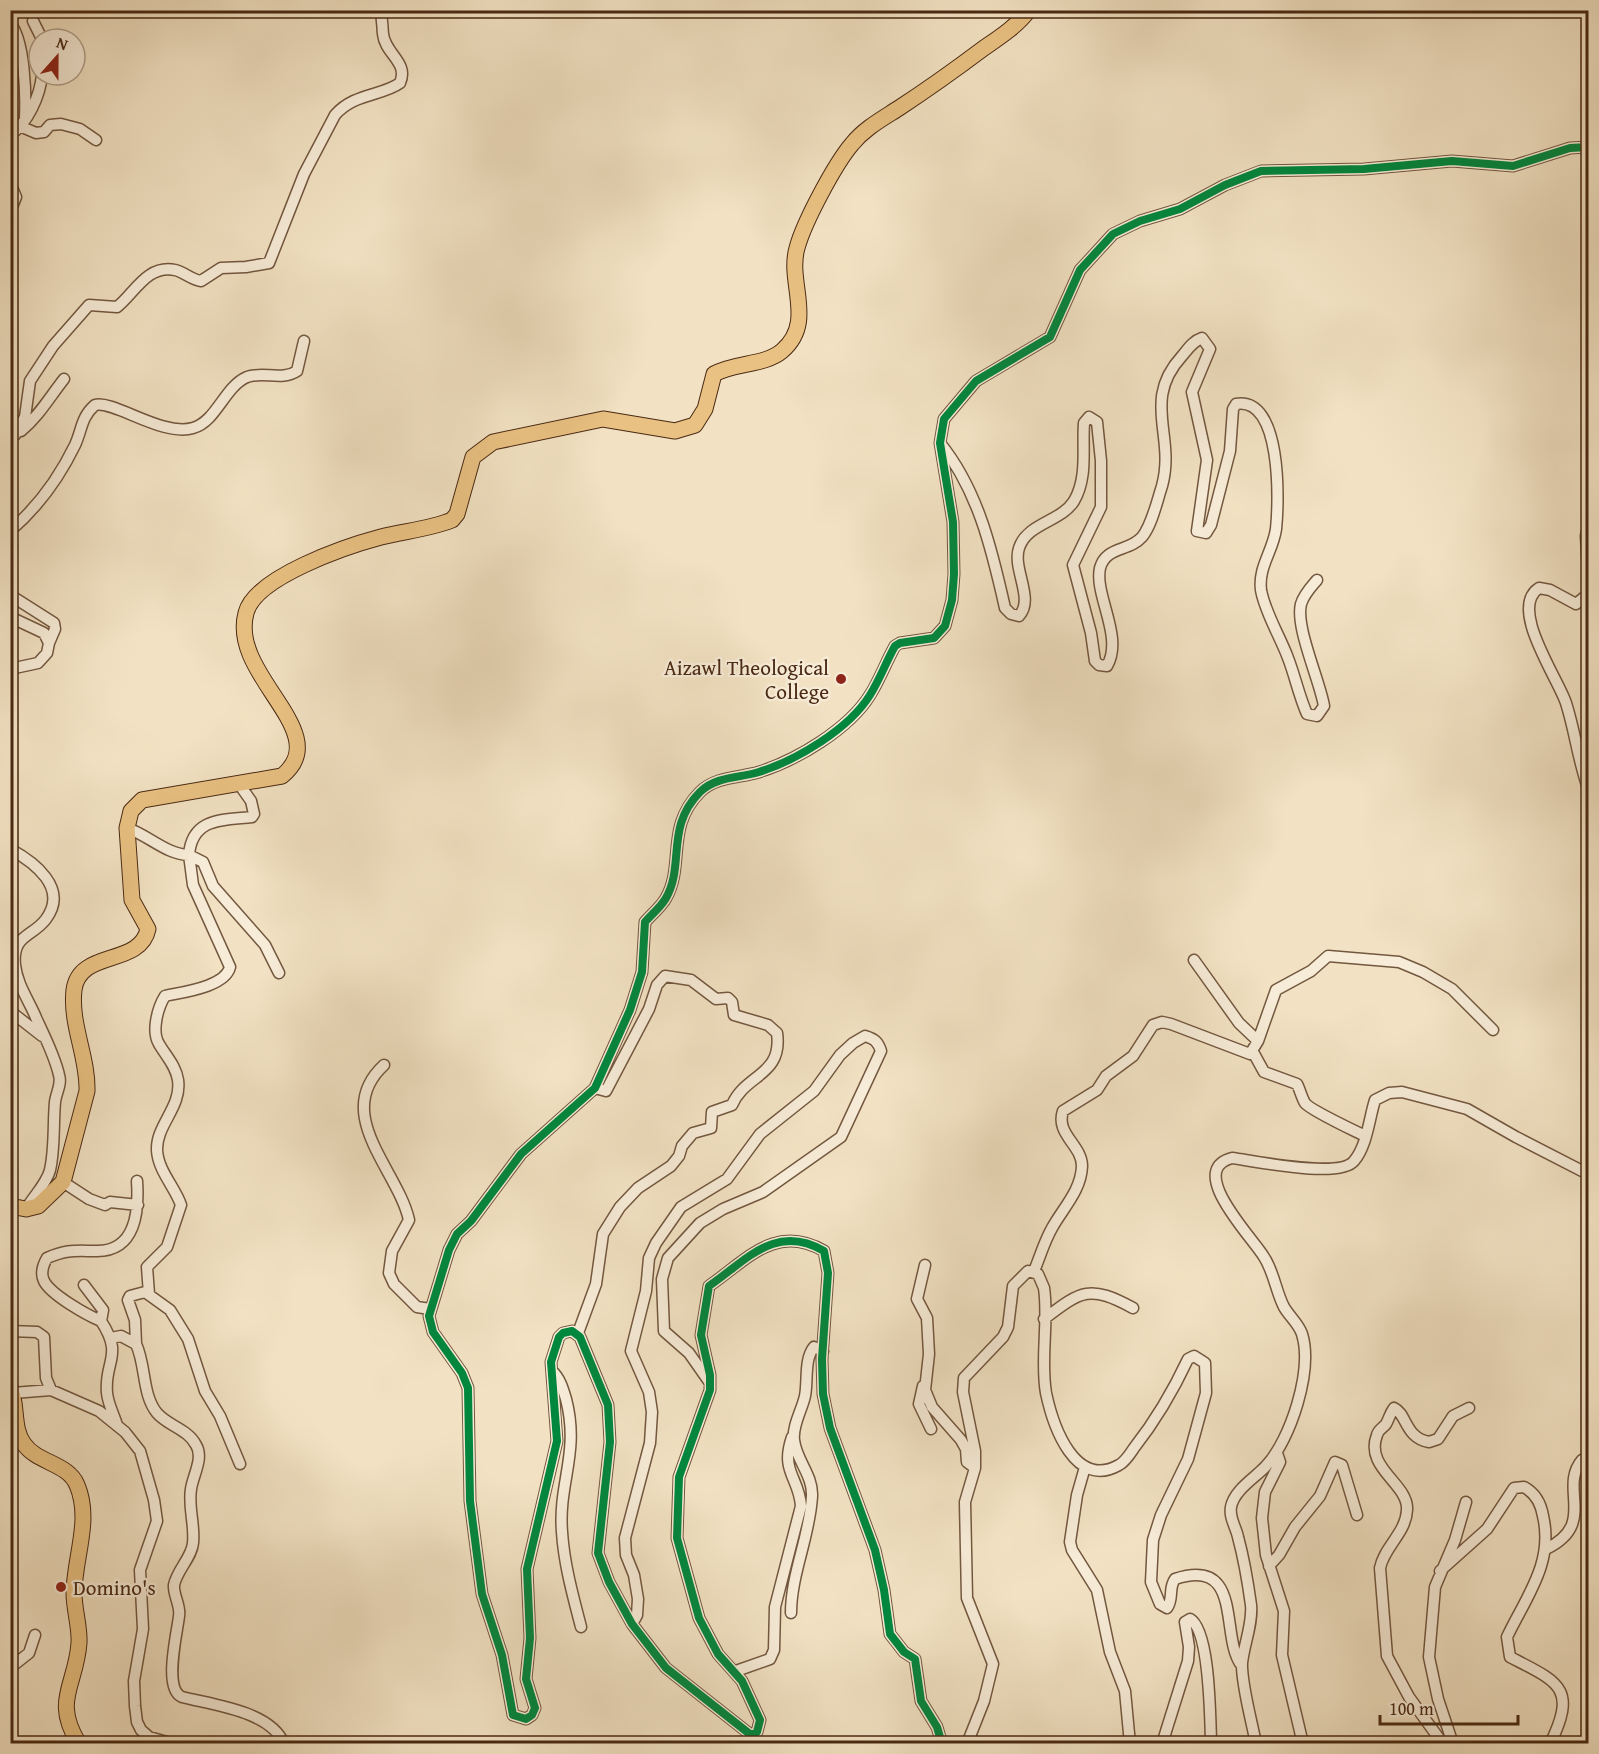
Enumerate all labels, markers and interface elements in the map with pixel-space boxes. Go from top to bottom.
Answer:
north arrow [27,27,87,87]
text: N [53,30,72,56]
place label: Aizawl Theological College [664,652,829,707]
marker: Aizawl Theological College [834,672,848,686]
place label: Domino's [73,1572,156,1603]
marker: Domino's [54,1580,68,1594]
scale bar [1380,1688,1518,1726]
text: 100 m [1389,1695,1434,1722]

